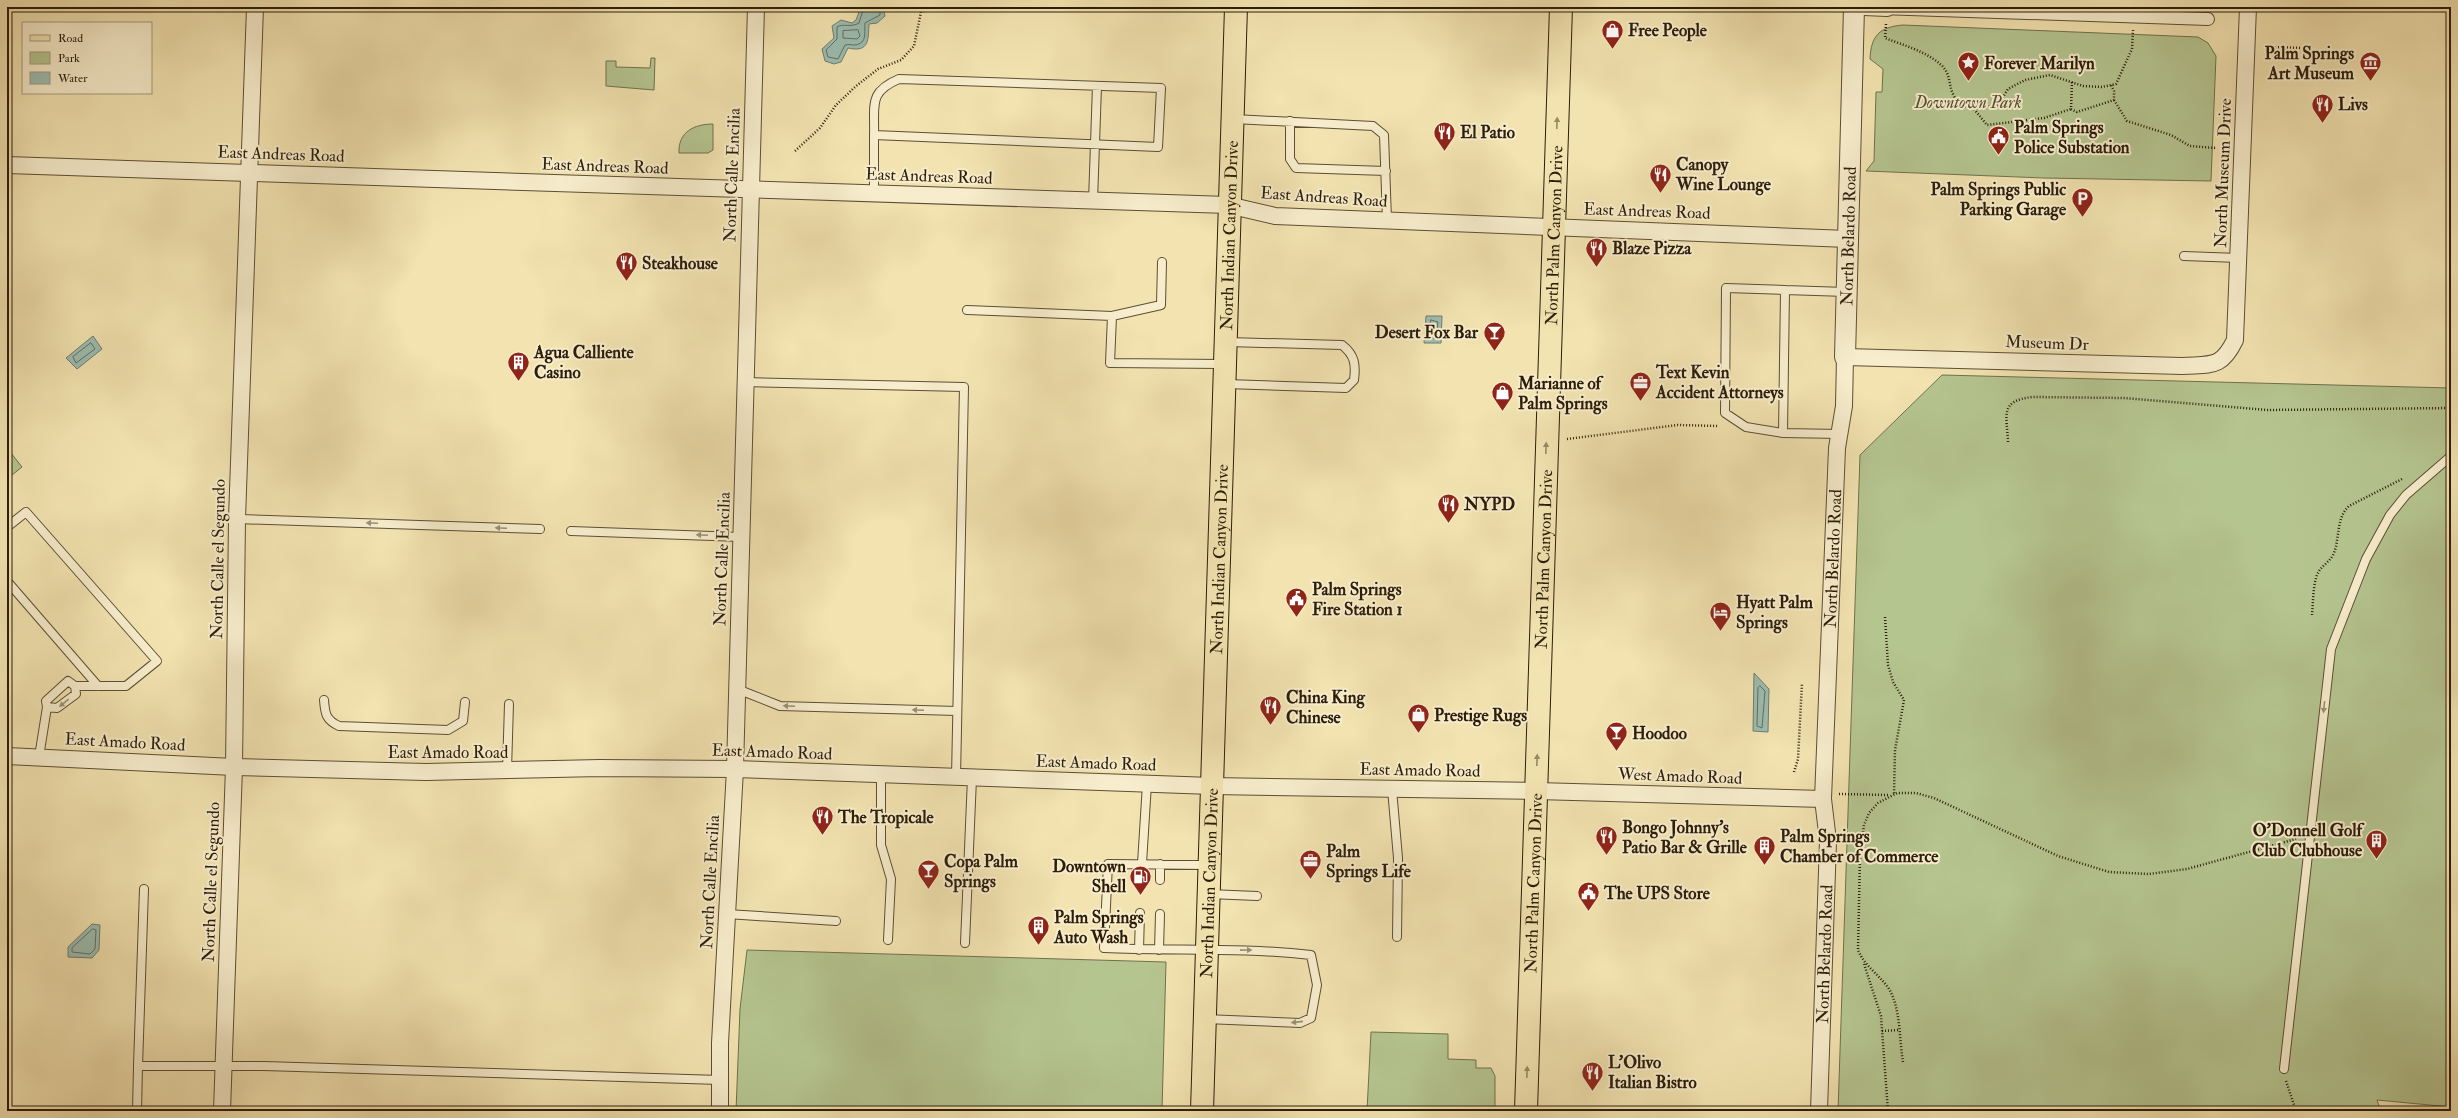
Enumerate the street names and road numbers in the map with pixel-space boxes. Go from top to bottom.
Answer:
street label: North Museum Drive [2210,98,2236,248]
street label: North Calle Encilia [719,107,745,242]
street label: North Indian Canyon Drive [1216,140,1242,331]
street label: East Andreas Road [217,141,346,167]
street label: North Palm Canyon Drive [1540,145,1567,326]
street label: East Andreas Road [541,153,670,179]
street label: East Andreas Road [865,163,994,189]
street label: North Belardo Road [1836,166,1860,306]
street label: East Andreas Road [1260,182,1389,212]
street label: East Andreas Road [1583,198,1712,224]
street label: Museum Dr [2005,331,2090,355]
street label: North Indian Canyon Drive [1206,464,1232,655]
street label: North Palm Canyon Drive [1530,469,1557,650]
street label: North Calle el Segundo [206,479,230,639]
street label: North Belardo Road [1819,488,1846,628]
street label: North Calle Encilia [709,491,735,626]
street label: East Amado Road [64,728,186,756]
street label: East Amado Road [711,739,833,765]
street label: East Amado Road [388,742,509,763]
street label: East Amado Road [1035,750,1157,776]
street label: East Amado Road [1359,758,1481,782]
street label: West Amado Road [1616,763,1743,789]
street label: North Indian Canyon Drive [1196,788,1222,978]
street label: North Palm Canyon Drive [1520,793,1547,973]
street label: North Calle el Segundo [198,802,224,962]
street label: North Calle Encilia [696,813,724,950]
street label: North Belardo Road [1811,884,1837,1024]

